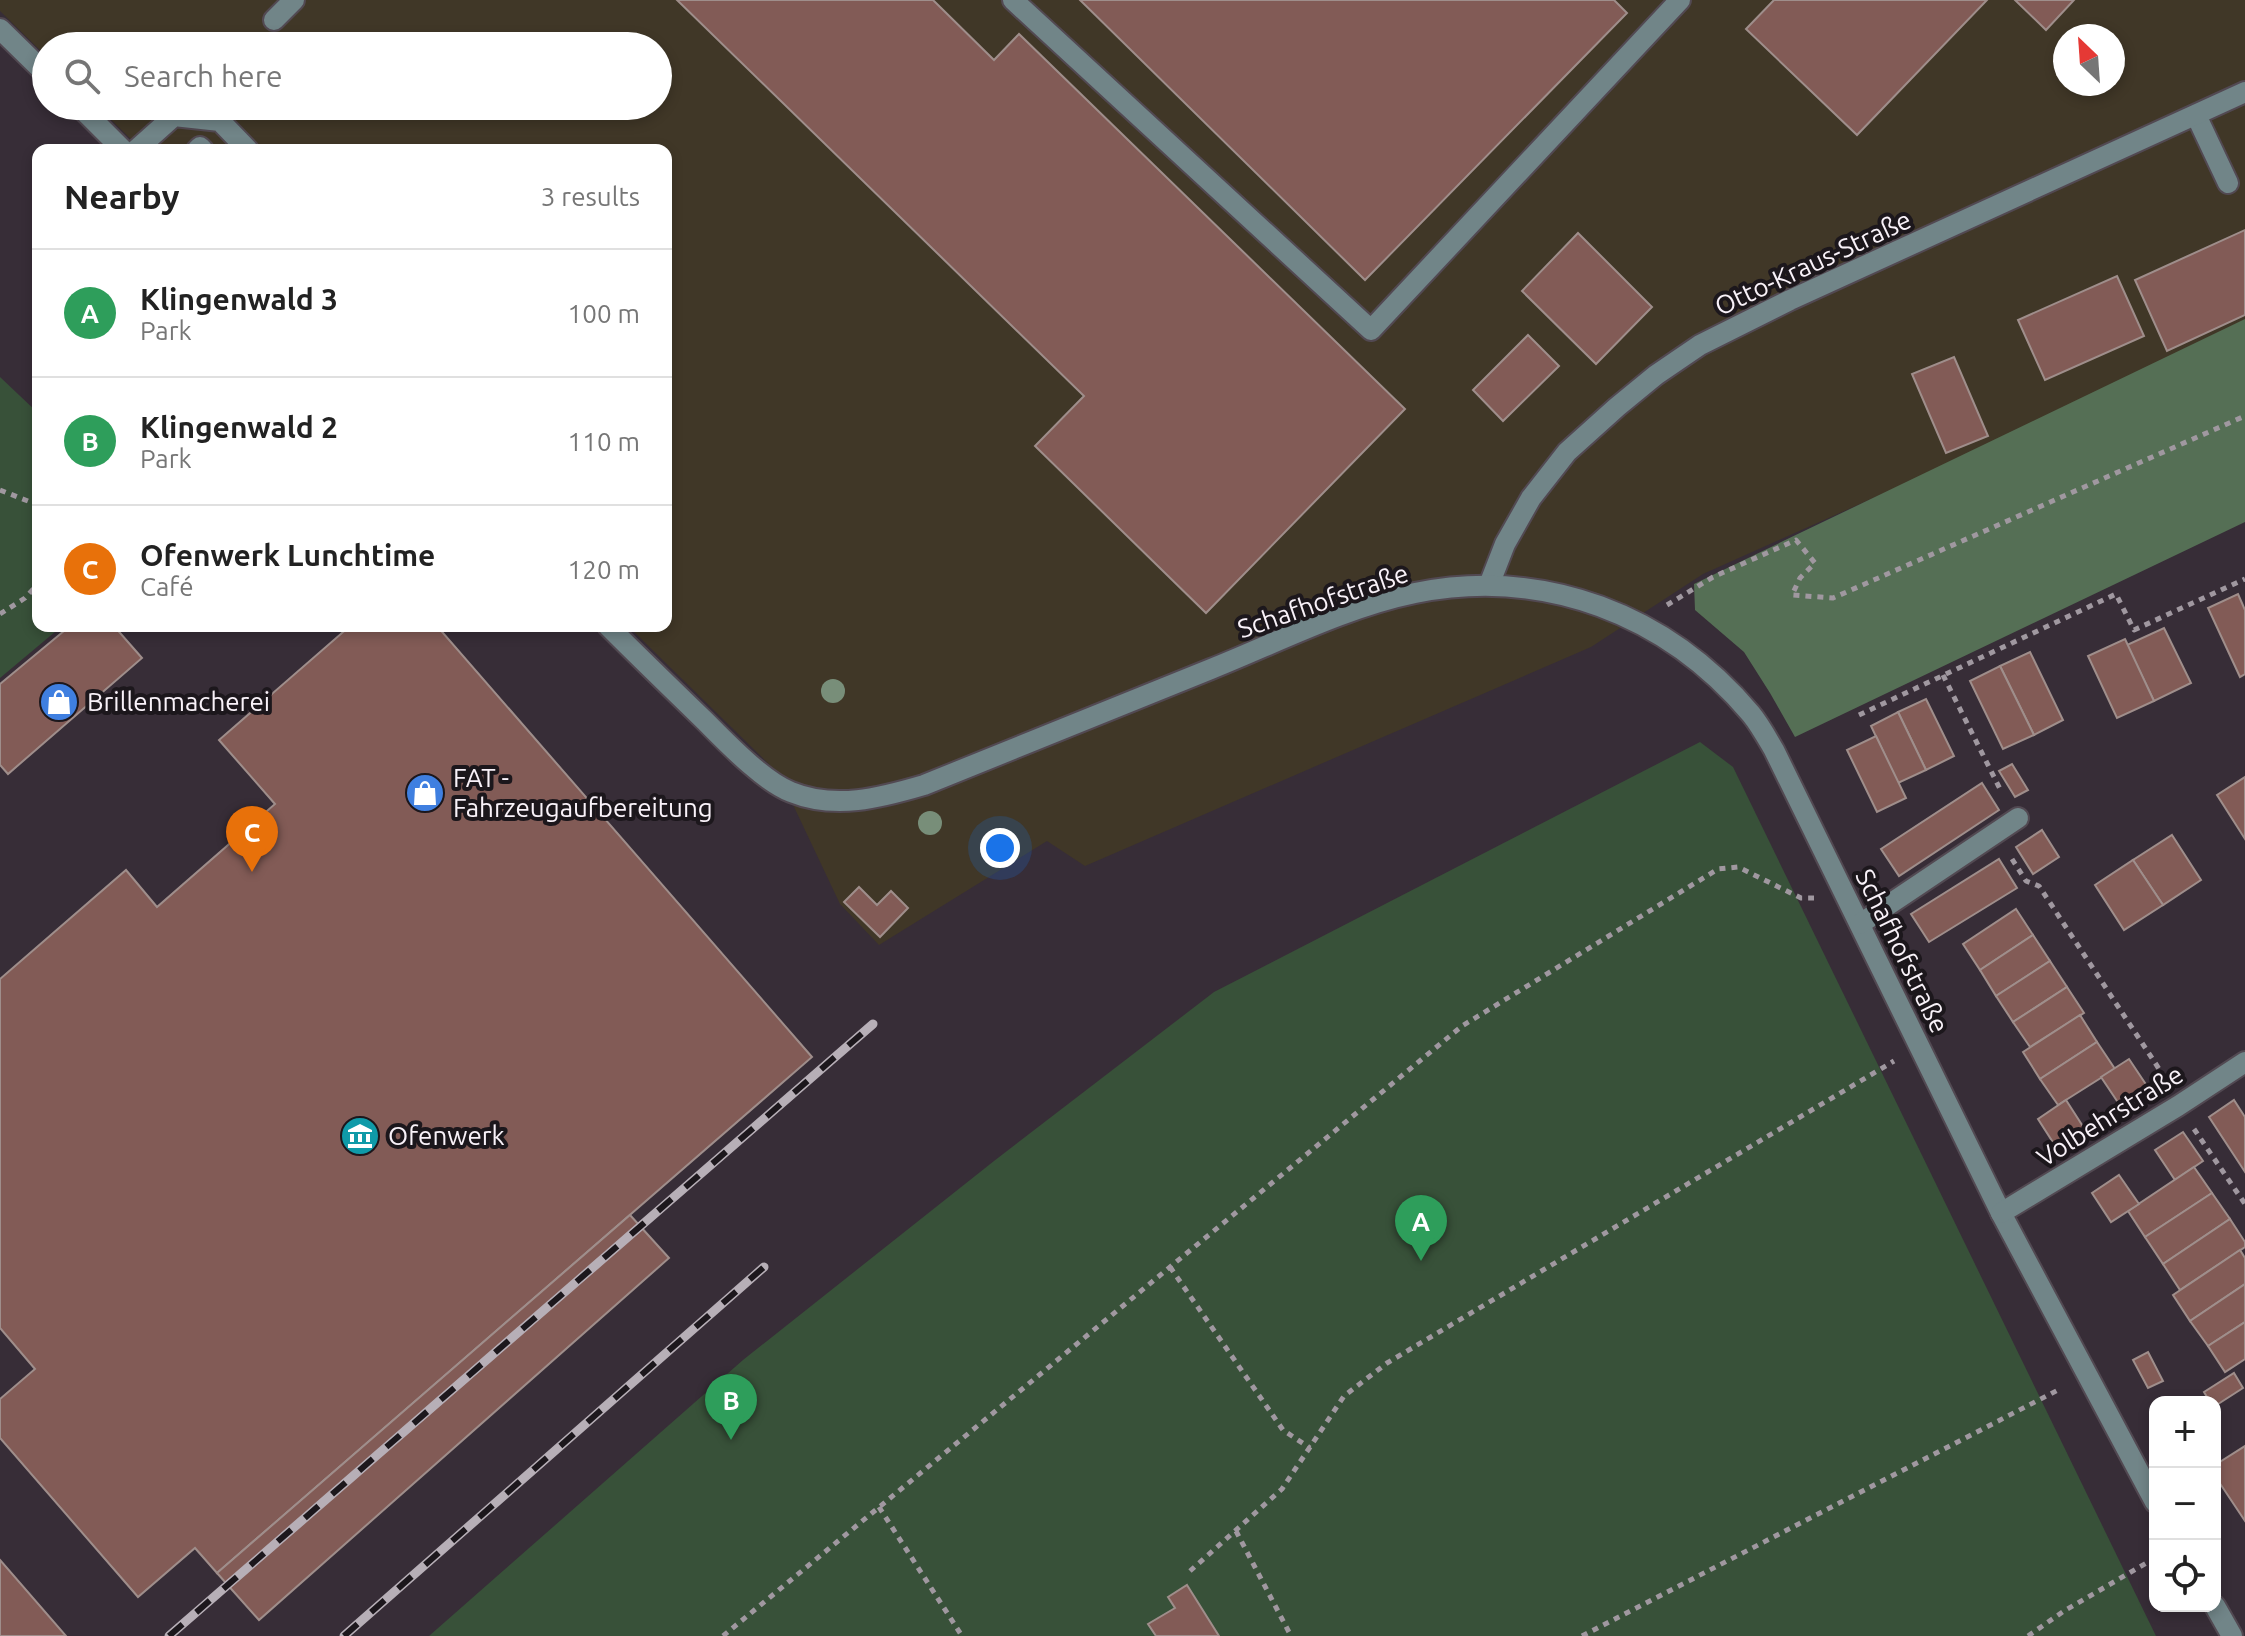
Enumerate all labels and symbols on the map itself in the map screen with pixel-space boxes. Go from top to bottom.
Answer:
north arrow [2053,24,2125,96]
street label: Otto-Kraus-Straße [1710,204,1915,321]
street label: Schafhofstraße [1234,558,1412,643]
shop icon: Brillenmacherei [38,681,80,723]
place label: Brillenmacherei [87,687,270,716]
place label: FAT - Fahrzeugaufbereitung [453,763,713,822]
shop icon: FAT - Fahrzeugaufbereitung [404,772,446,814]
pin: C [226,806,278,872]
your location [980,828,1020,868]
street label: Schafhofstraße [1850,864,1955,1037]
street label: Volbehrstraße [2031,1059,2188,1172]
museum icon: Ofenwerk [339,1115,381,1157]
place label: Ofenwerk [388,1121,505,1150]
pin: A [1395,1195,1447,1261]
pin: B [705,1374,757,1440]

